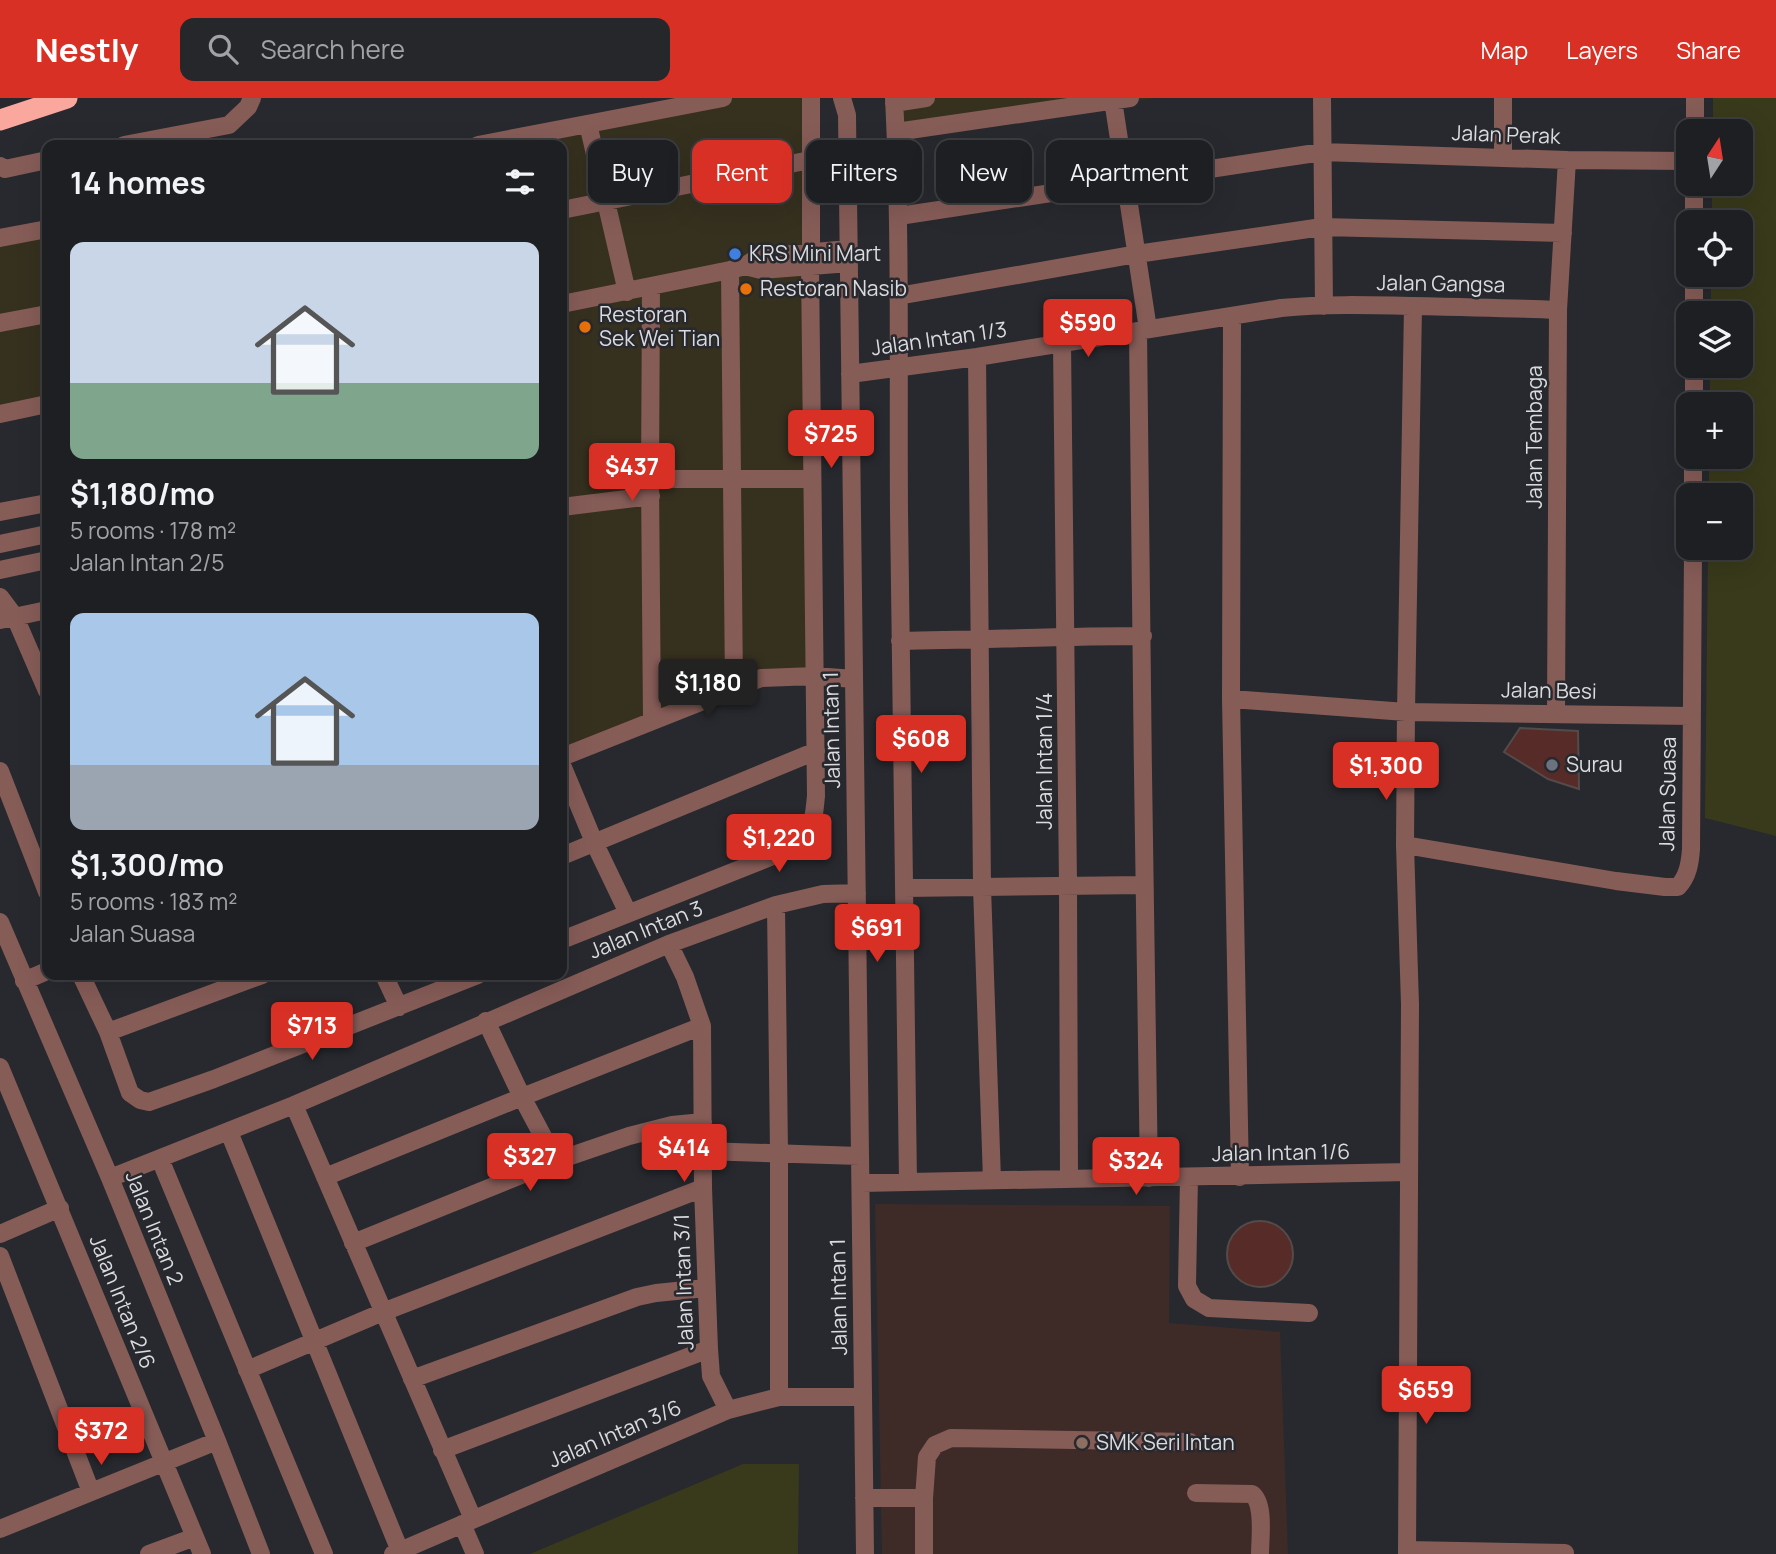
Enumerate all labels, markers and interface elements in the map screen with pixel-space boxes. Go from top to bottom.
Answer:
search box [180,18,670,81]
text: Nestly [35,27,138,72]
icon: search [204,30,242,68]
text: Search here [260,31,405,67]
text: Map [1481,33,1528,66]
text: Layers [1566,33,1638,66]
text: Share [1676,33,1741,66]
street label: Jalan Perak [1451,118,1561,150]
north arrow [1676,119,1754,196]
map controls [1676,119,1753,560]
chip: Buy [588,140,678,203]
chip: Rent [692,140,792,203]
chip: Filters [806,140,922,203]
chip: New [936,140,1032,203]
chip: Apartment [1046,140,1213,203]
text: 14 homes [70,162,206,203]
icon: filters [501,163,539,201]
button: locate [1676,210,1753,287]
place label: KRS Mini Mart [749,239,881,267]
marker: KRS Mini Mart [727,246,743,262]
street label: Jalan Gangsa [1376,268,1506,298]
place label: Restoran Nasib [760,274,907,302]
marker: Restoran Nasib [738,281,754,297]
icon: home [242,287,368,413]
place label: Restoran Sek Wei Tian [599,300,720,352]
pin: $590 [1047,300,1129,359]
button: layers [1676,301,1753,378]
text: $590 [1059,306,1117,338]
street label: Jalan Intan 1/3 [869,315,1009,361]
marker: Restoran Sek Wei Tian [577,319,593,335]
street label: Jalan Tembaga [1520,365,1548,509]
button: + [1676,392,1753,469]
pin: $725 [790,410,872,470]
text: $725 [804,417,858,449]
pin: $437 [591,444,673,503]
text: $437 [605,450,659,482]
text: $1,180/mo [70,473,215,514]
button: − [1676,483,1753,560]
text: 5 rooms · 178 m² [70,514,236,546]
text: Jalan Intan 2/5 [70,546,224,578]
icon: home [242,658,368,784]
pin: $1,180 [651,660,765,719]
text: $1,180 [674,666,742,698]
street label: Jalan Intan 1 [816,671,846,789]
street label: Jalan Besi [1501,675,1597,705]
street label: Jalan Intan 1/4 [1030,692,1058,830]
pin: $608 [880,716,962,775]
text: $608 [892,722,950,754]
street label: Jalan Suasa [1652,737,1682,851]
pin: $1,300 [1329,742,1443,802]
text: $1,300 [1349,749,1423,781]
place label: Surau [1566,750,1623,778]
marker: Surau [1544,757,1560,773]
pin: $1,220 [722,814,836,874]
text: $1,220 [742,821,816,853]
text: $1,300/mo [70,844,224,885]
text: 5 rooms · 183 m² [70,885,237,917]
street label: Jalan Intan 3 [585,894,707,965]
pin: $691 [836,904,918,964]
text: $691 [851,911,903,943]
text: Jalan Suasa [70,917,195,949]
pin: $713 [271,1002,353,1062]
text: $713 [287,1009,337,1041]
pin: $414 [643,1124,725,1184]
text: $414 [658,1131,710,1163]
pin: $327 [489,1134,571,1193]
street label: Jalan Intan 1/6 [1212,1137,1350,1167]
pin: $324 [1095,1138,1177,1197]
text: $327 [503,1140,557,1172]
text: $324 [1108,1144,1164,1176]
street label: Jalan Intan 2 [119,1166,191,1289]
street label: Jalan Intan 3/1 [667,1213,699,1351]
street label: Jalan Intan 2/6 [83,1231,162,1373]
street label: Jalan Intan 1 [823,1238,853,1356]
pin: $659 [1385,1366,1467,1426]
text: $659 [1398,1373,1454,1405]
street label: Jalan Intan 3/6 [544,1393,685,1474]
pin: $372 [60,1408,142,1467]
text: $372 [74,1414,128,1446]
place label: SMK Seri Intan [1096,1428,1235,1456]
marker: SMK Seri Intan [1074,1435,1090,1451]

